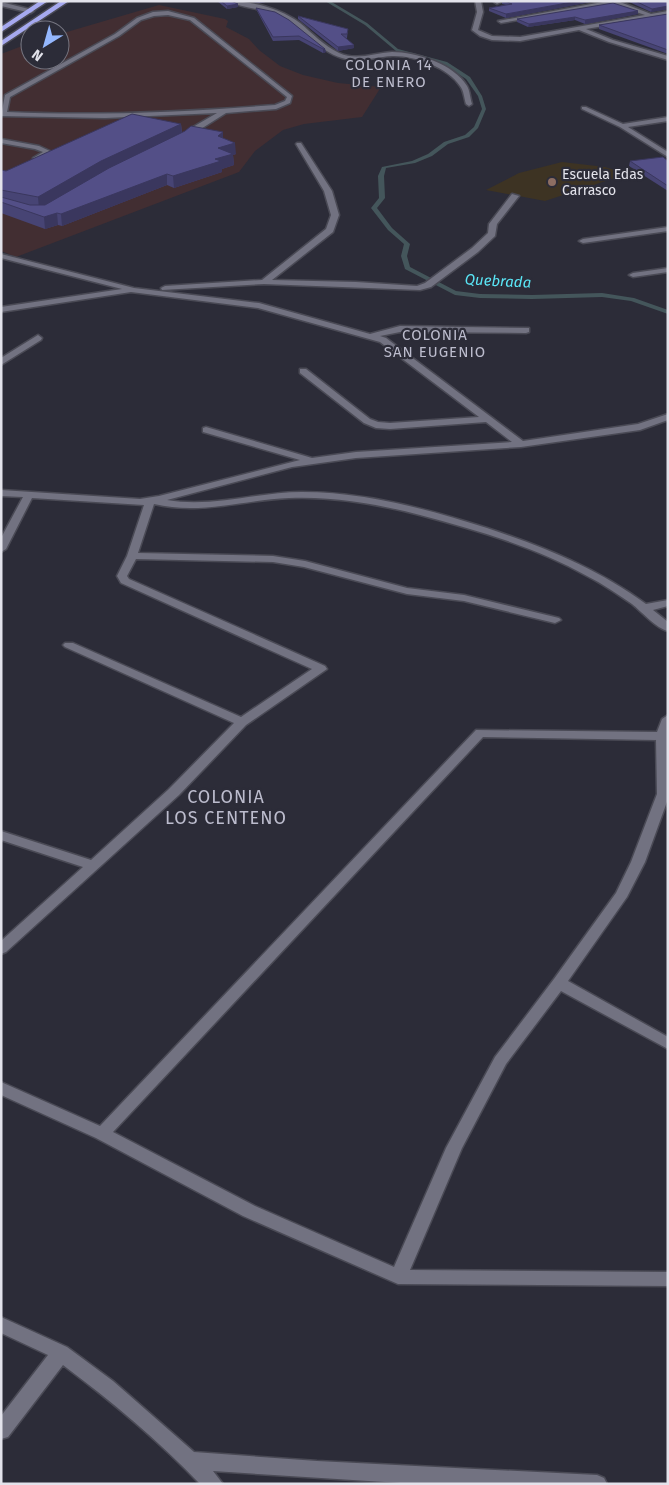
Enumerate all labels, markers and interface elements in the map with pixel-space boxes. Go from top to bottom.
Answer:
north arrow [20,20,70,70]
text: N [29,45,46,65]
district label: COLONIA 14 DE ENERO [345,56,433,91]
place label: Escuela Edas Carrasco [562,166,644,199]
marker: Escuela Edas Carrasco [546,176,558,188]
water label: Quebrada [464,270,532,292]
district label: COLONIA SAN EUGENIO [384,326,486,361]
district label: COLONIA LOS CENTENO [165,786,287,829]

